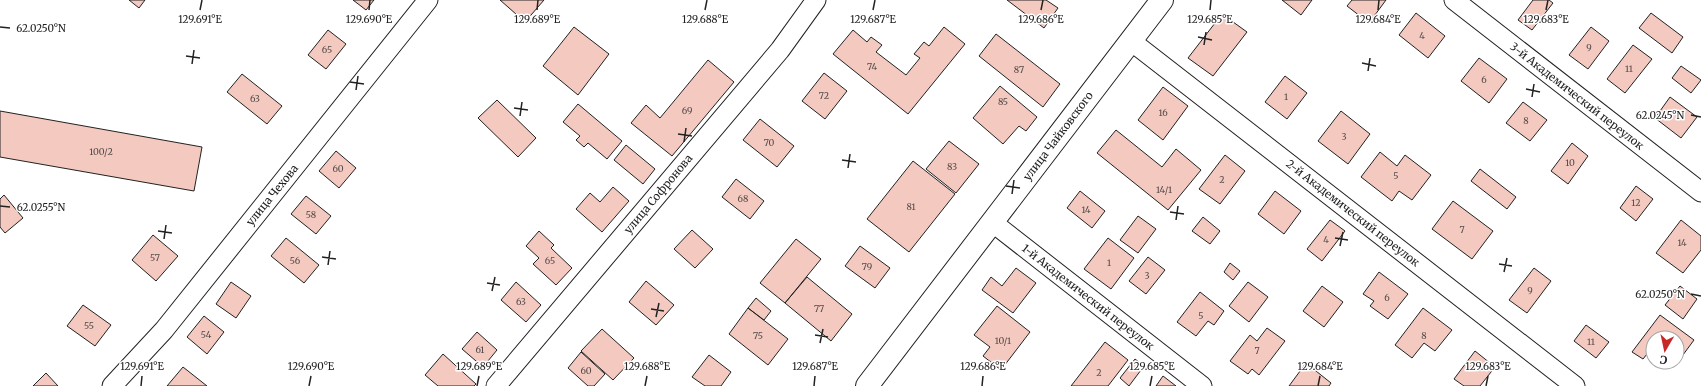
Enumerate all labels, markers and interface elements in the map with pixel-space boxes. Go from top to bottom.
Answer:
text: 129.691°E [178,13,222,26]
text: 129.690°E [346,13,393,26]
text: 129.689°E [514,13,561,26]
text: 129.688°E [682,13,729,26]
text: 129.687°E [850,13,897,26]
text: 129.686°E [1018,13,1064,26]
text: 129.685°E [1187,13,1233,26]
text: 129.684°E [1355,13,1401,26]
text: 129.683°E [1523,13,1569,26]
text: 62.0250°N [16,22,66,35]
house number: 4 [1419,30,1425,41]
street label: 3-й Академический переулок [1507,39,1647,153]
house number: 9 [1586,42,1592,53]
house number: 65 [322,44,332,55]
house number: 74 [867,61,877,72]
house number: 11 [1625,63,1633,74]
house number: 87 [1014,64,1024,75]
house number: 6 [1481,74,1487,85]
street label: улица Чайковского [1020,88,1096,183]
house number: 72 [819,90,829,101]
house number: 1 [1284,91,1288,102]
house number: 63 [250,93,260,104]
house number: 85 [998,96,1008,107]
house number: 69 [682,105,692,116]
house number: 16 [1158,107,1168,118]
text: 62.0245°N [1636,109,1684,122]
house number: 8 [1523,115,1529,126]
house number: 3 [1341,131,1347,142]
house number: 70 [764,137,775,148]
house number: 100/2 [89,146,113,157]
street label: улица Софронова [621,151,695,237]
street label: 2-й Академический переулок [1283,157,1423,270]
house number: 10 [1565,157,1575,168]
street label: улица Чехова [243,161,301,229]
house number: 83 [947,161,957,172]
house number: 60 [332,163,344,174]
house number: 5 [1393,170,1399,181]
house number: 2 [1219,174,1225,185]
house number: 14/1 [1156,184,1172,195]
house number: 68 [738,193,748,204]
house number: 12 [1631,197,1641,208]
text: 62.0255°N [17,201,65,214]
house number: 81 [906,201,916,212]
house number: 14 [1081,204,1091,215]
house number: 58 [306,209,316,220]
house number: 7 [1459,224,1465,235]
house number: 4 [1323,234,1329,245]
house number: 14 [1677,237,1687,248]
street label: 1-й Академический переулок [1019,241,1157,353]
house number: 57 [150,252,160,263]
house number: 56 [290,255,301,266]
house number: 65 [545,255,555,266]
house number: 1 [1107,257,1111,268]
house number: 79 [862,261,872,272]
house number: 3 [1144,270,1150,281]
house number: 9 [1527,285,1533,296]
text: 62.0250°N [1635,288,1685,301]
house number: 6 [1384,292,1390,303]
house number: 63 [516,296,526,307]
house number: 77 [814,303,824,314]
house number: 5 [1198,310,1204,321]
house number: 55 [84,320,94,331]
house number: 54 [201,329,212,340]
house number: 75 [753,330,763,341]
house number: 8 [1421,330,1427,341]
north arrow [1645,330,1685,370]
house number: 10/1 [995,335,1011,346]
house number: 11 [1587,336,1595,347]
house number: 61 [476,344,484,355]
house number: 7 [1254,345,1260,356]
text: С [1659,352,1668,367]
text: 129.691°E [120,360,164,373]
text: 129.690°E [288,360,335,373]
text: 129.689°E [456,360,503,373]
text: 129.688°E [624,360,671,373]
text: 129.687°E [792,360,839,373]
text: 129.686°E [960,360,1006,373]
text: 129.685°E [1129,360,1175,373]
text: 129.684°E [1297,360,1343,373]
text: 129.683°E [1465,360,1511,373]
house number: 60 [580,365,592,376]
house number: 2 [1096,367,1102,378]

